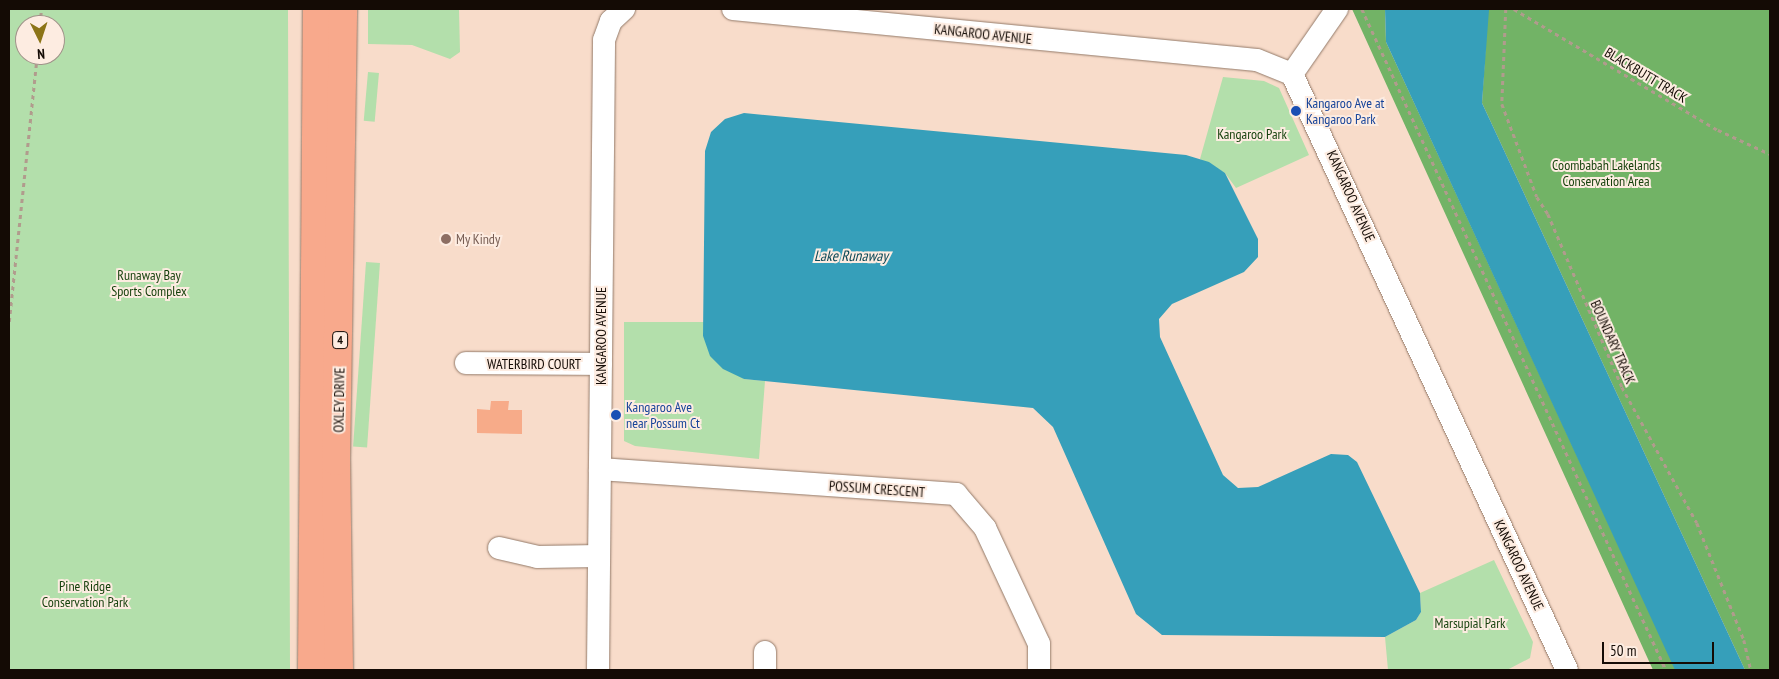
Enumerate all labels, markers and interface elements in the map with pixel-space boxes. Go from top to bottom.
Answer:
north arrow [15,15,65,65]
street label: KANGAROO AVENUE [933,21,1033,47]
street label: BLACKBUTT TRACK [1601,44,1691,106]
text: N [37,45,45,63]
place label: Kangaroo Ave at Kangaroo Park [1306,95,1385,128]
marker: Kangaroo Ave at Kangaroo Park [1290,105,1302,117]
park label: Kangaroo Park [1217,126,1287,142]
street label: KANGAROO AVENUE [1323,148,1379,244]
park label: Coombabah Lakelands Conservation Area [1552,157,1660,190]
place label: My Kindy [456,231,501,247]
marker: My Kindy [440,233,452,245]
water label: Lake Runaway [814,247,888,265]
park label: Runaway Bay Sports Complex [111,267,187,300]
street label: KANGAROO AVENUE [593,287,609,385]
street label: BOUNDARY TRACK [1587,297,1639,387]
road number: 4 [331,330,349,350]
street label: WATERBIRD COURT [487,356,581,372]
street label: OXLEY DRIVE [330,367,348,433]
place label: Kangaroo Ave near Possum Ct [626,399,700,432]
marker: Kangaroo Ave near Possum Ct [610,409,622,421]
street label: POSSUM CRESCENT [828,477,926,501]
street label: KANGAROO AVENUE [1491,517,1547,613]
park label: Pine Ridge Conservation Park [42,578,128,610]
park label: Marsupial Park [1435,615,1505,631]
scale bar [1604,632,1716,664]
text: 50 m [1610,641,1636,660]

